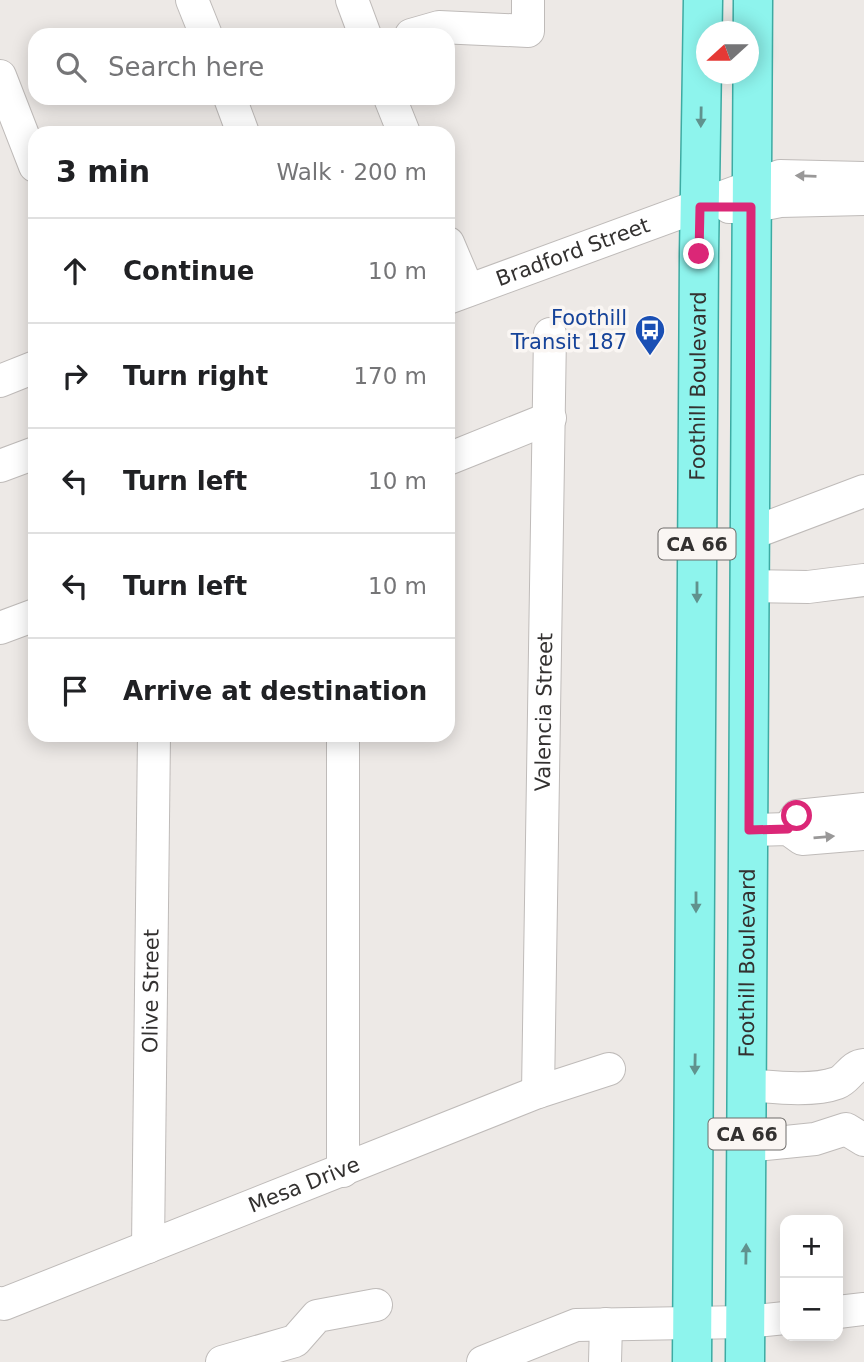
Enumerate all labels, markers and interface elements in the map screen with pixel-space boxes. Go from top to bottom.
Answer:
north arrow [696,21,759,84]
search box [28,28,455,105]
icon: search [52,48,90,86]
text: Search here [108,52,264,82]
one-way arrow [696,106,707,128]
text: 3 min [56,154,150,189]
text: Walk · 200 m [276,159,427,185]
one-way arrow [795,171,817,182]
street label: Bradford Street [493,213,653,291]
route end [683,238,714,269]
icon: ahead [56,252,94,290]
text: Continue [123,256,254,286]
text: 10 m [368,258,427,284]
street label: Foothill Boulevard [686,291,711,481]
place label: Foothill Transit 187 [510,306,627,354]
bus stop icon: Foothill Transit 187 [633,313,667,357]
icon: right [56,357,94,395]
text: Turn right [123,361,268,391]
text: 170 m [353,363,427,389]
icon: left [56,462,94,500]
text: Turn left [123,466,247,496]
text: 10 m [368,468,427,494]
road number: CA 66 [658,528,736,559]
icon: left [56,567,94,605]
text: Turn left [123,571,247,601]
text: 10 m [368,573,427,599]
one-way arrow [691,581,703,603]
street label: Valencia Street [531,633,557,791]
icon: arrive [56,672,94,710]
text: Arrive at destination [123,676,427,706]
route start [781,800,812,831]
one-way arrow [814,831,836,842]
street label: Foothill Boulevard [735,868,760,1058]
one-way arrow [690,891,702,913]
street label: Olive Street [138,929,164,1053]
one-way arrow [689,1054,701,1076]
road number: CA 66 [708,1118,786,1150]
street label: Mesa Drive [245,1152,363,1218]
map controls [780,1215,843,1341]
button: + [780,1215,843,1278]
one-way arrow [740,1242,751,1264]
button: − [780,1278,843,1341]

